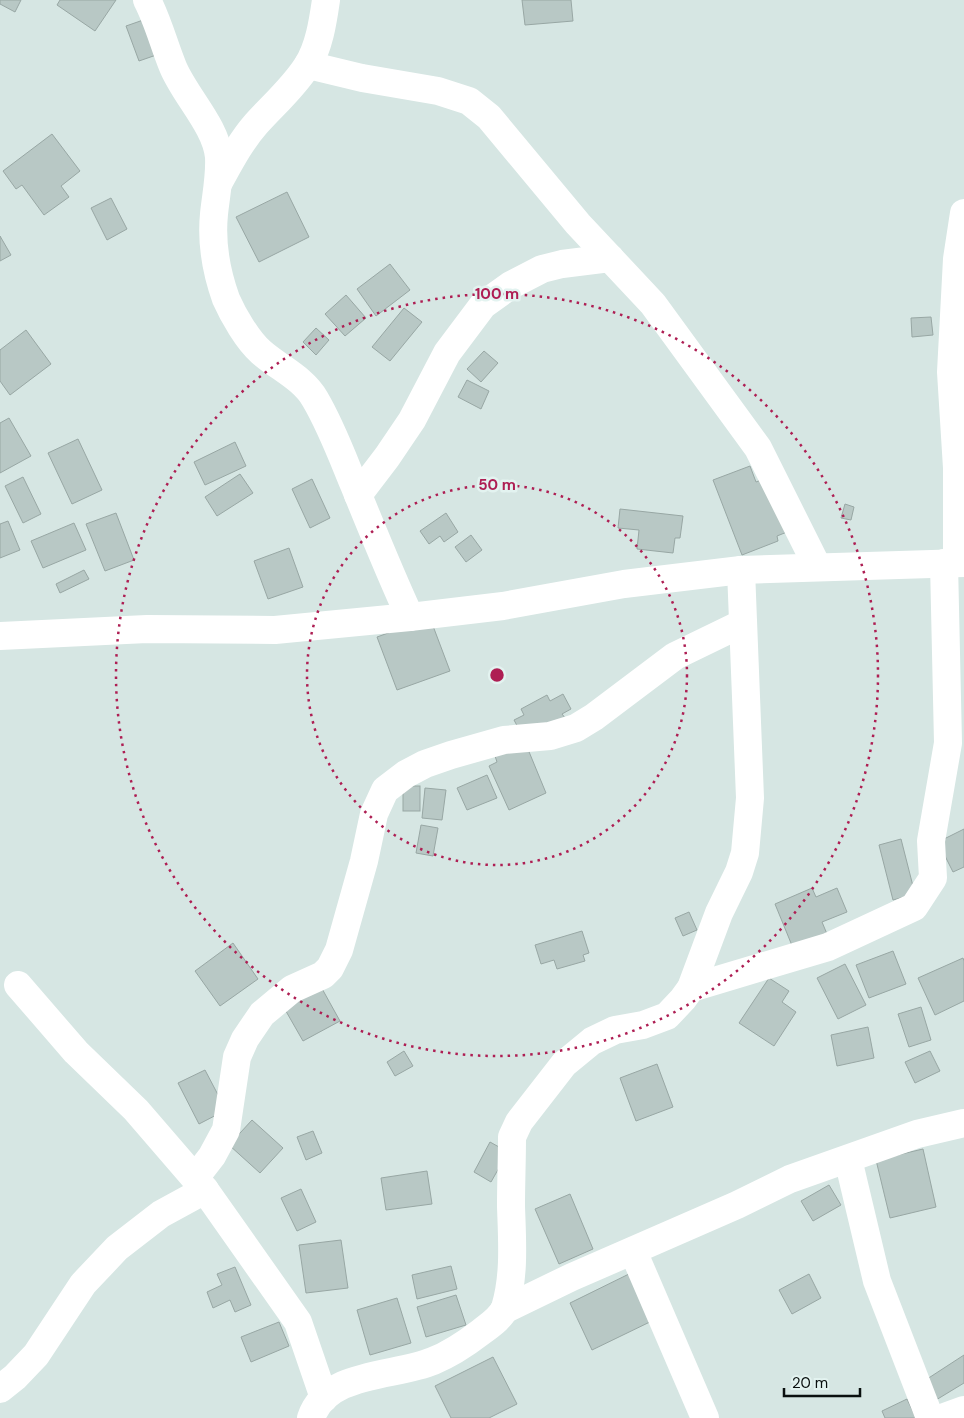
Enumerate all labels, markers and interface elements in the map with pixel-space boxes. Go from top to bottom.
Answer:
text: 100 m [475,284,519,304]
text: 50 m [478,475,516,495]
centre of rings [488,666,506,684]
scale bar [784,1366,860,1398]
text: 20 m [792,1373,828,1393]

